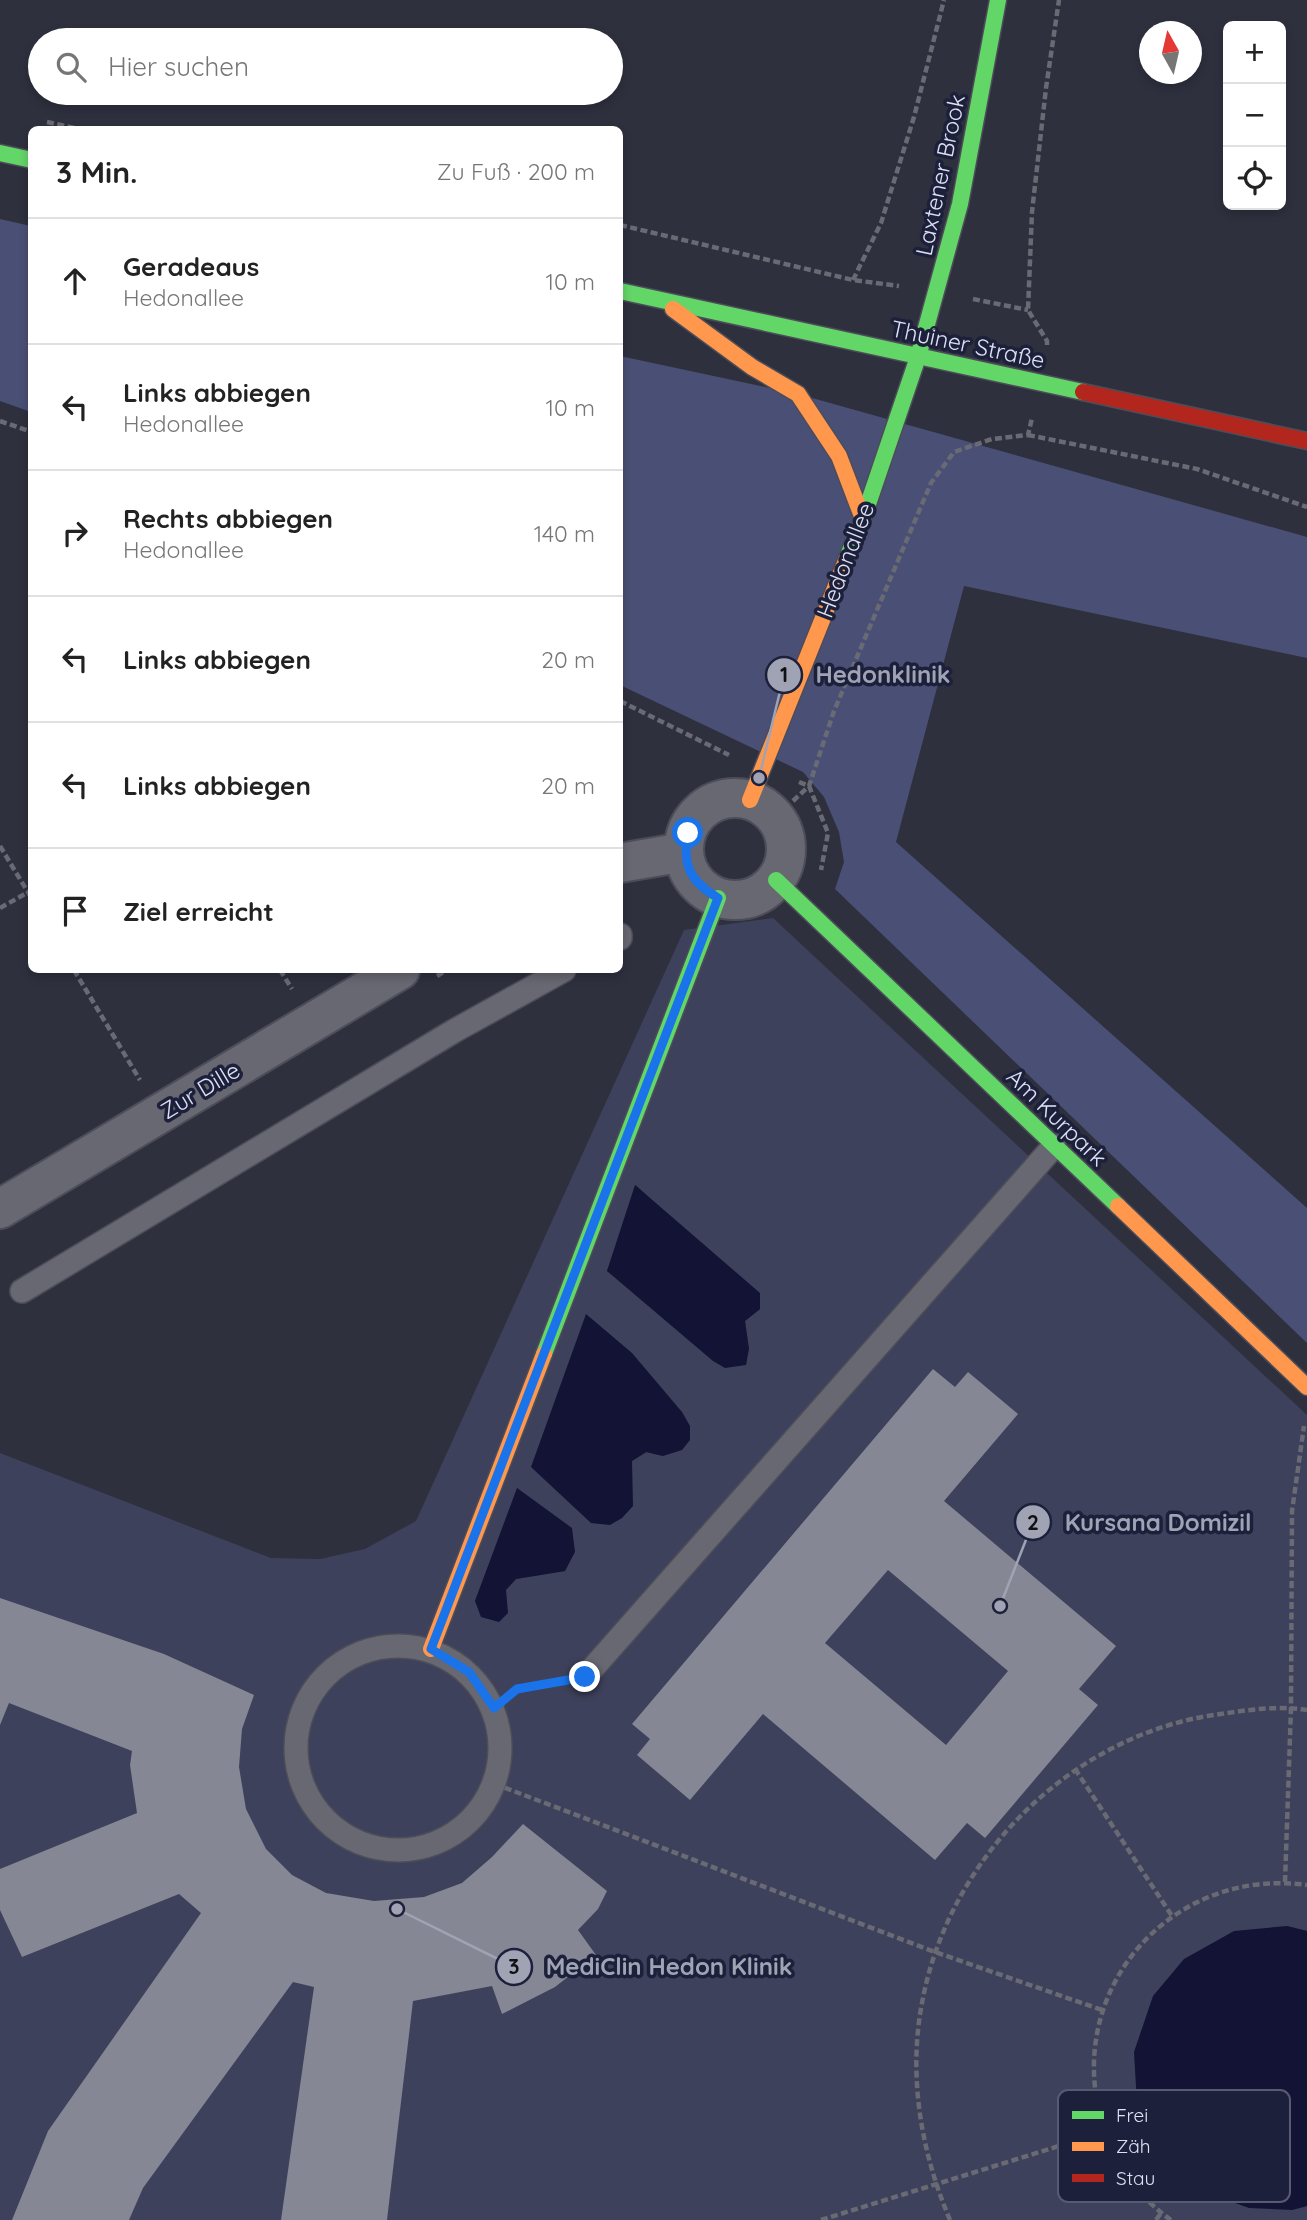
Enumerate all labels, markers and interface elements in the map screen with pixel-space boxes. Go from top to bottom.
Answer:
north arrow [1139,21,1202,84]
map controls [1223,21,1286,210]
button: + [1223,21,1286,84]
search box [28,28,623,105]
icon: search [52,48,90,86]
text: Hier suchen [108,50,249,83]
button: − [1223,84,1286,147]
street label: Laxtener Brook [909,92,971,258]
button: locate [1223,147,1286,210]
text: 3 Min. [56,153,138,191]
text: Zu Fuß · 200 m [437,157,595,186]
text: Geradeaus [123,250,259,283]
icon: ahead [56,262,94,300]
text: 10 m [546,267,595,296]
text: Hedonallee [123,283,244,312]
street label: Thuiner Straße [888,314,1048,374]
text: Links abbiegen [123,376,311,409]
icon: left [56,388,94,426]
text: 10 m [546,393,595,422]
text: Hedonallee [123,409,244,438]
street label: Hedonallee [810,498,880,622]
text: Rechts abbiegen [123,502,333,535]
icon: right [56,514,94,552]
text: 140 m [534,519,595,548]
text: Hedonallee [123,535,244,564]
icon: left [56,640,94,678]
text: Links abbiegen [123,643,311,676]
text: 20 m [541,645,595,674]
callout: Hedonklinik [767,652,965,697]
text: Hedonklinik [815,659,951,689]
text: 1 [780,661,788,687]
icon: left [56,766,94,804]
text: Links abbiegen [123,769,311,802]
text: 20 m [541,771,595,800]
route start [672,817,703,848]
icon: arrive [56,892,94,930]
text: Ziel erreicht [123,895,274,928]
street label: Zur Dille [155,1055,245,1125]
street label: Am Kurpark [1001,1062,1113,1172]
callout: Kursana Domizil [1016,1500,1266,1545]
text: Kursana Domizil [1065,1507,1251,1537]
text: 2 [1027,1509,1039,1535]
route end [569,1661,600,1692]
callout: MediClin Hedon Klinik [496,1944,806,1989]
text: MediClin Hedon Klinik [546,1951,792,1981]
text: 3 [508,1953,520,1979]
legend [1058,2090,1290,2202]
text: Frei [1116,2103,1148,2127]
text: Zäh [1116,2134,1151,2158]
text: Stau [1116,2166,1155,2190]

